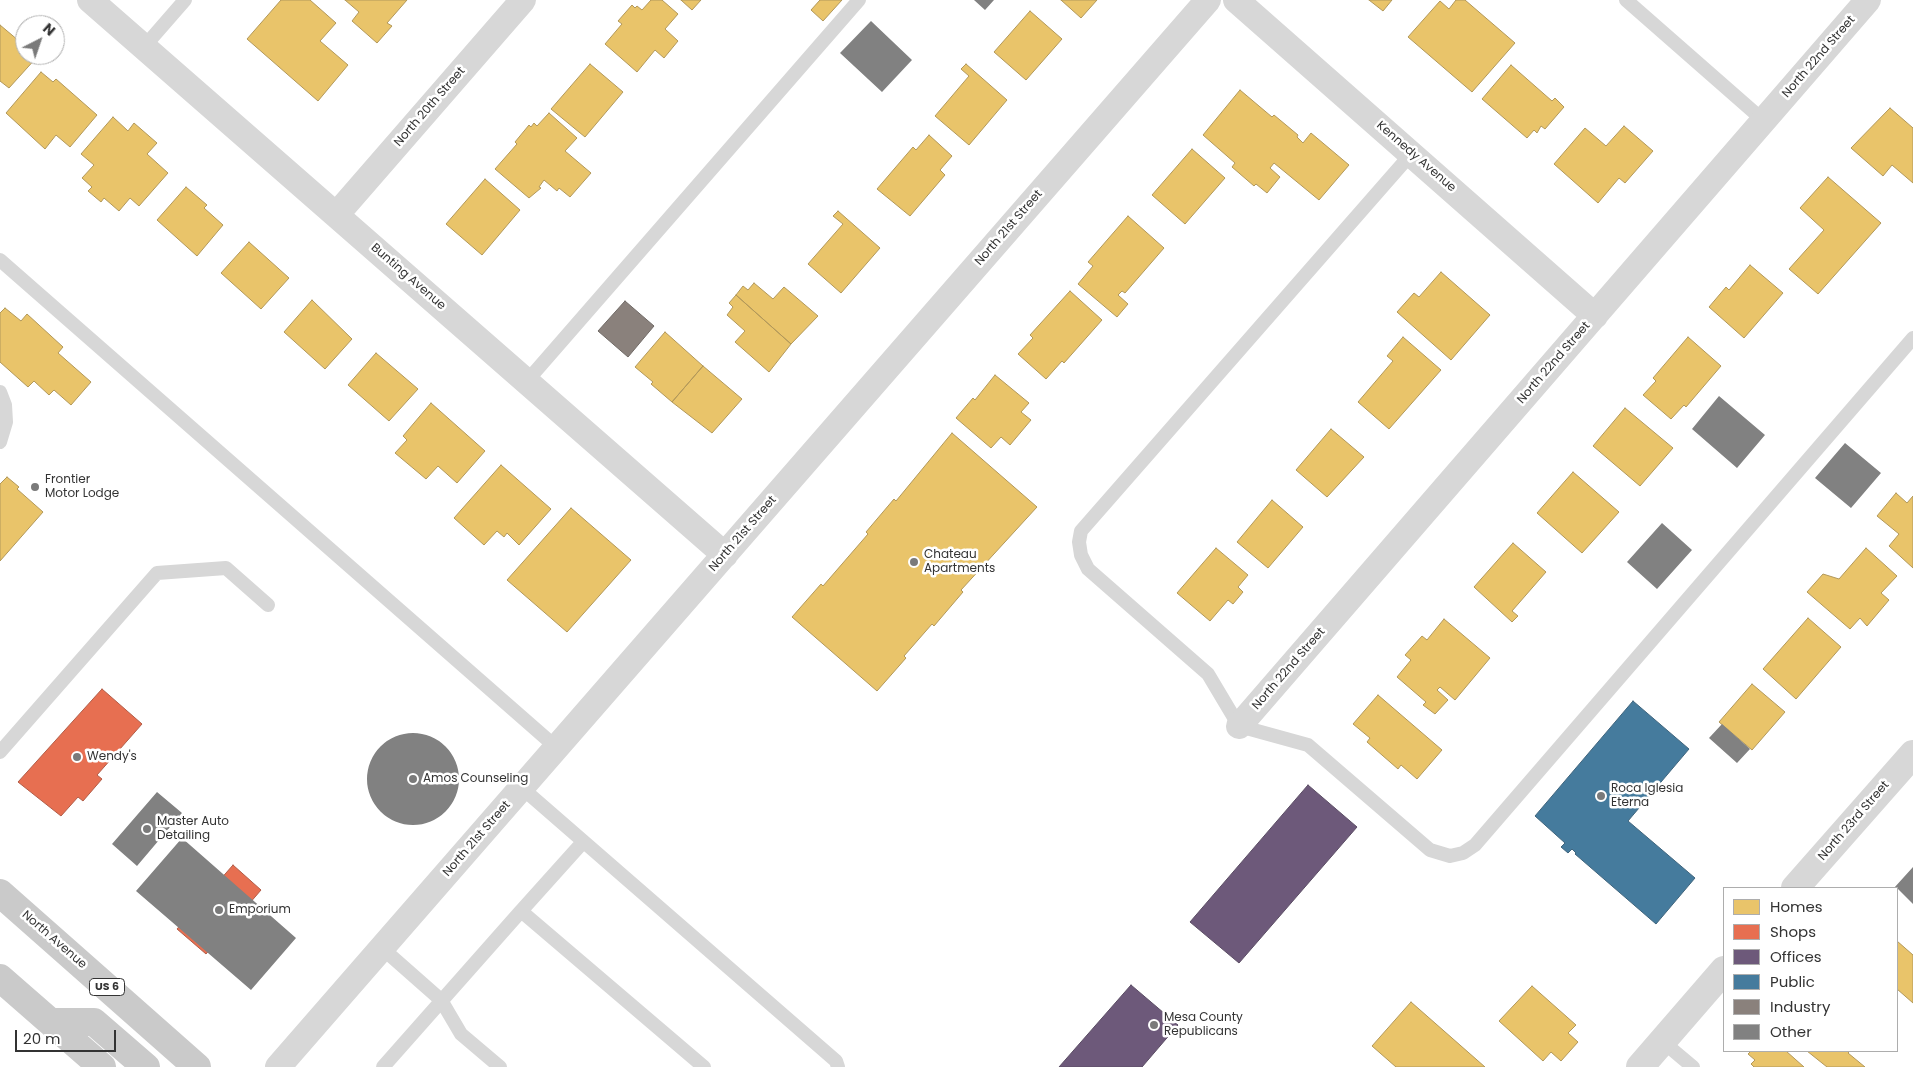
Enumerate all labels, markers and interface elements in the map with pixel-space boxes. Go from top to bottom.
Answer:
street label: North 22nd Street [1780,13,1858,101]
north arrow [15,15,65,65]
text: N [39,18,60,40]
street label: North 20th Street [392,64,468,150]
street label: Kennedy Avenue [1373,119,1459,195]
street label: North 21st Street [972,187,1046,269]
street label: Bunting Avenue [368,241,448,313]
street label: North 22nd Street [1515,319,1593,407]
place label: Frontier Motor Lodge [45,473,119,501]
marker: Frontier Motor Lodge [29,481,41,493]
street label: North 21st Street [706,493,780,575]
place label: Chateau Apartments [924,548,995,576]
marker: Chateau Apartments [908,556,920,568]
street label: North 22nd Street [1250,625,1328,713]
place label: Wendy's [87,750,137,764]
marker: Wendy's [71,751,83,763]
place label: Amos Counseling [423,772,528,786]
marker: Amos Counseling [407,773,419,785]
street label: North 23rd Street [1816,778,1892,864]
place label: Roca Iglesia Eterna [1611,782,1683,810]
marker: Roca Iglesia Eterna [1595,790,1607,802]
street label: North 21st Street [440,798,514,880]
place label: Master Auto Detailing [157,815,229,843]
marker: Master Auto Detailing [141,823,153,835]
legend [1723,887,1898,1052]
text: Homes [1770,896,1823,917]
place label: Emporium [229,903,291,917]
marker: Emporium [213,904,225,916]
street label: North Avenue [19,908,89,972]
text: Shops [1770,921,1816,942]
text: Offices [1770,946,1822,967]
text: Public [1770,971,1815,992]
road number: US 6 [90,979,124,996]
text: Industry [1770,996,1830,1017]
place label: Mesa County Republicans [1164,1011,1243,1039]
marker: Mesa County Republicans [1148,1019,1160,1031]
scale bar [18,1020,119,1052]
text: Other [1770,1021,1812,1042]
text: 20 m [23,1028,61,1049]

